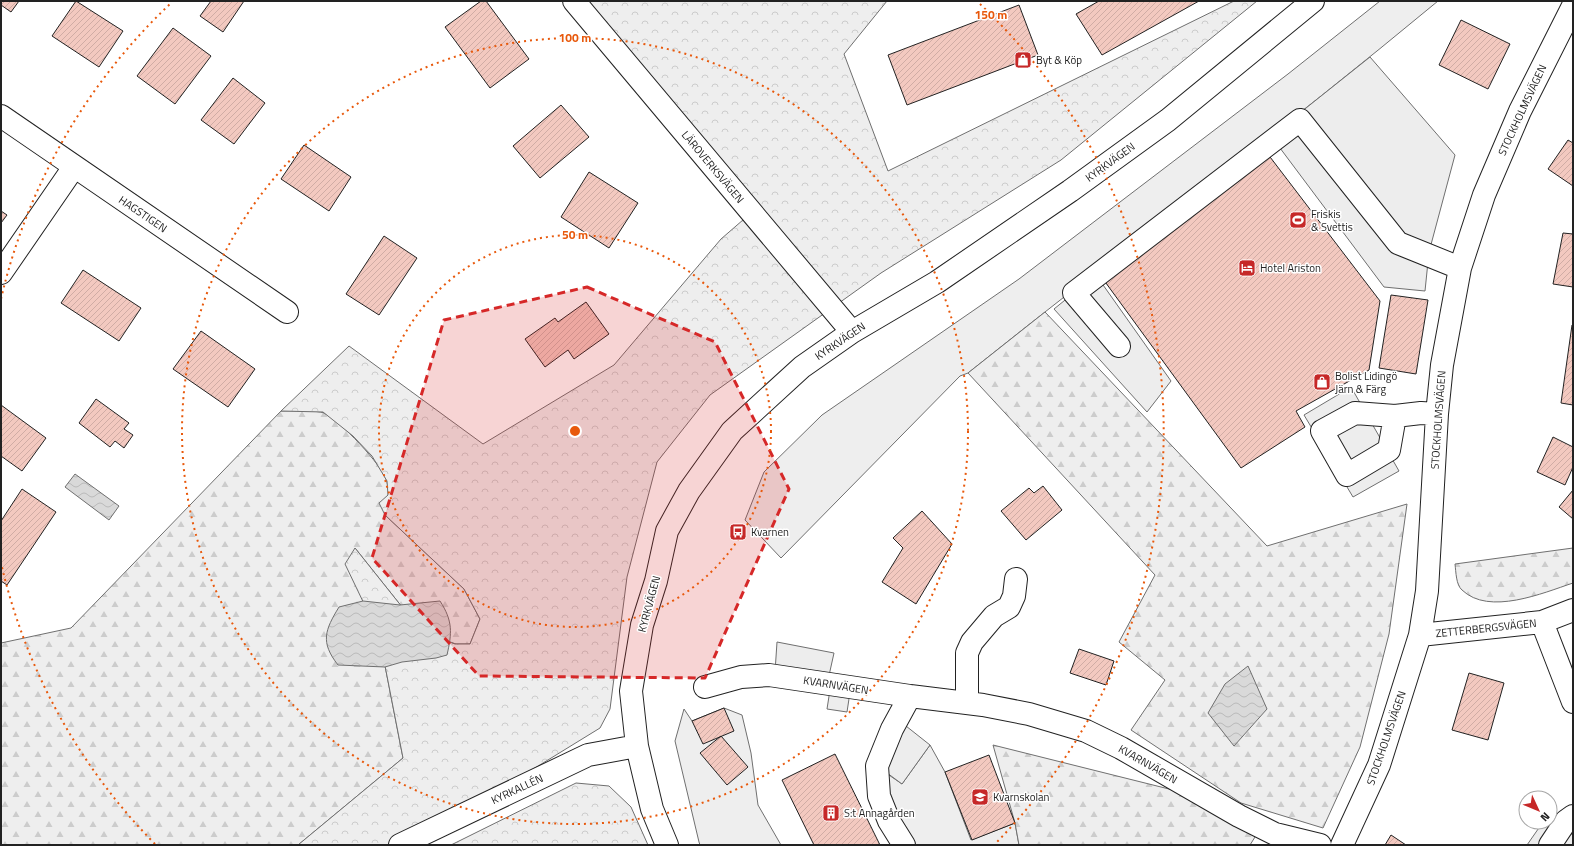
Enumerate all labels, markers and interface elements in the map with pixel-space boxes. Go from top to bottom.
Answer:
text: 150 m [975,5,1007,24]
text: 100 m [559,28,591,47]
shop icon: Byt & Köp [1013,50,1033,70]
place label: Byt & Köp [1036,52,1082,68]
street label: STOCKHOLMSVÄGEN [1494,62,1550,158]
street label: LÄROVERKSVÄGEN [678,127,748,207]
street label: KYRKVÄGEN [1082,138,1138,186]
street label: HAGSTIGEN [116,192,170,236]
place label: Friskis & Svettis [1311,206,1353,235]
sports icon: Friskis & Svettis [1288,210,1308,230]
text: 50 m [562,225,588,244]
hotel icon: Hotel Ariston [1237,258,1257,278]
place label: Hotel Ariston [1260,260,1321,276]
street label: KYRKVÄGEN [811,318,869,364]
place label: Bolist Lidingö Järn & Färg [1335,368,1397,397]
street label: STOCKHOLMSVÄGEN [1427,370,1449,470]
shop icon: Bolist Lidingö Järn & Färg [1312,372,1332,392]
centre of rings [568,424,582,438]
bus stop icon: Kvarnen [728,522,748,542]
place label: Kvarnen [751,524,789,540]
street label: KYRKVÄGEN [634,574,664,634]
street label: ZETTERBERGSVÄGEN [1435,615,1537,641]
street label: KVARNVÄGEN [802,672,870,698]
street label: STOCKHOLMSVÄGEN [1362,689,1410,787]
street label: KVARNVÄGEN [1115,741,1181,787]
street label: KYRKALLÉN [488,770,546,808]
school or university icon: Kvarnskolan [970,787,990,807]
place label: Kvarnskolan [993,789,1050,805]
north arrow [1518,790,1558,830]
building icon: S:t Annagården [821,803,841,823]
place label: S:t Annagården [844,805,915,821]
text: N [1537,809,1554,825]

